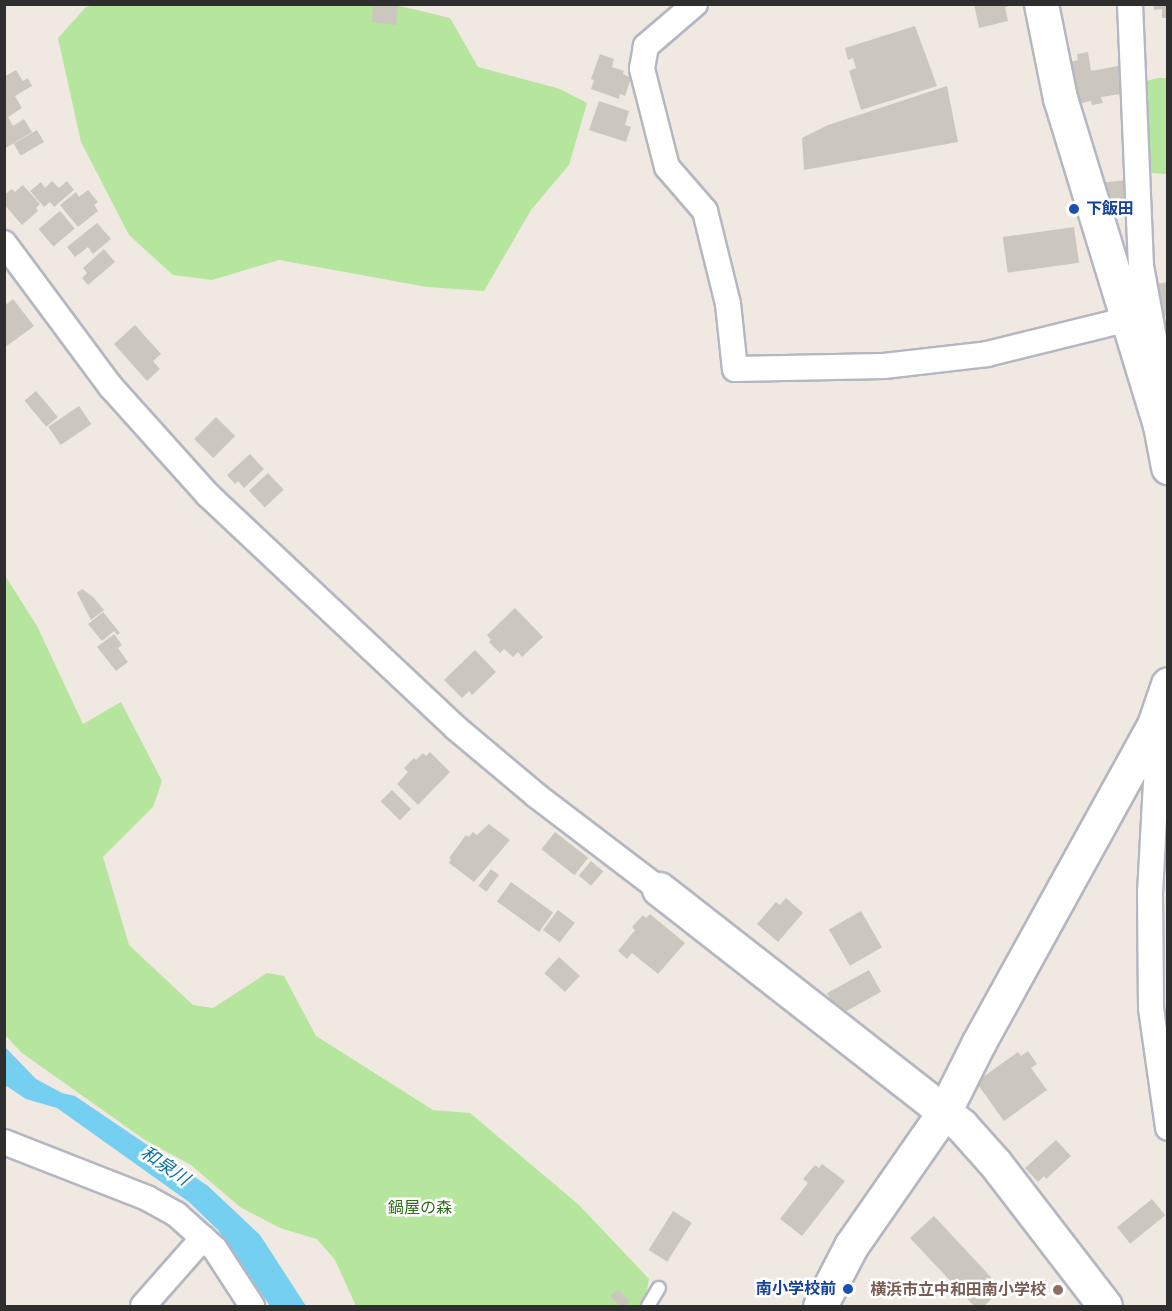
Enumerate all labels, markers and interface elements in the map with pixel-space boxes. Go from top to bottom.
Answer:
place label: 下飯田 [1086,199,1134,219]
marker: 下飯田 [1067,202,1081,216]
water label: 和泉川 [137,1142,193,1190]
park label: 鍋屋の森 [388,1198,452,1218]
place label: 南小学校前 [756,1279,836,1299]
place label: 横浜市立中和田南小学校 [870,1280,1046,1300]
marker: 南小学校前 [841,1282,855,1296]
marker: 横浜市立中和田南小学校 [1051,1283,1065,1297]

